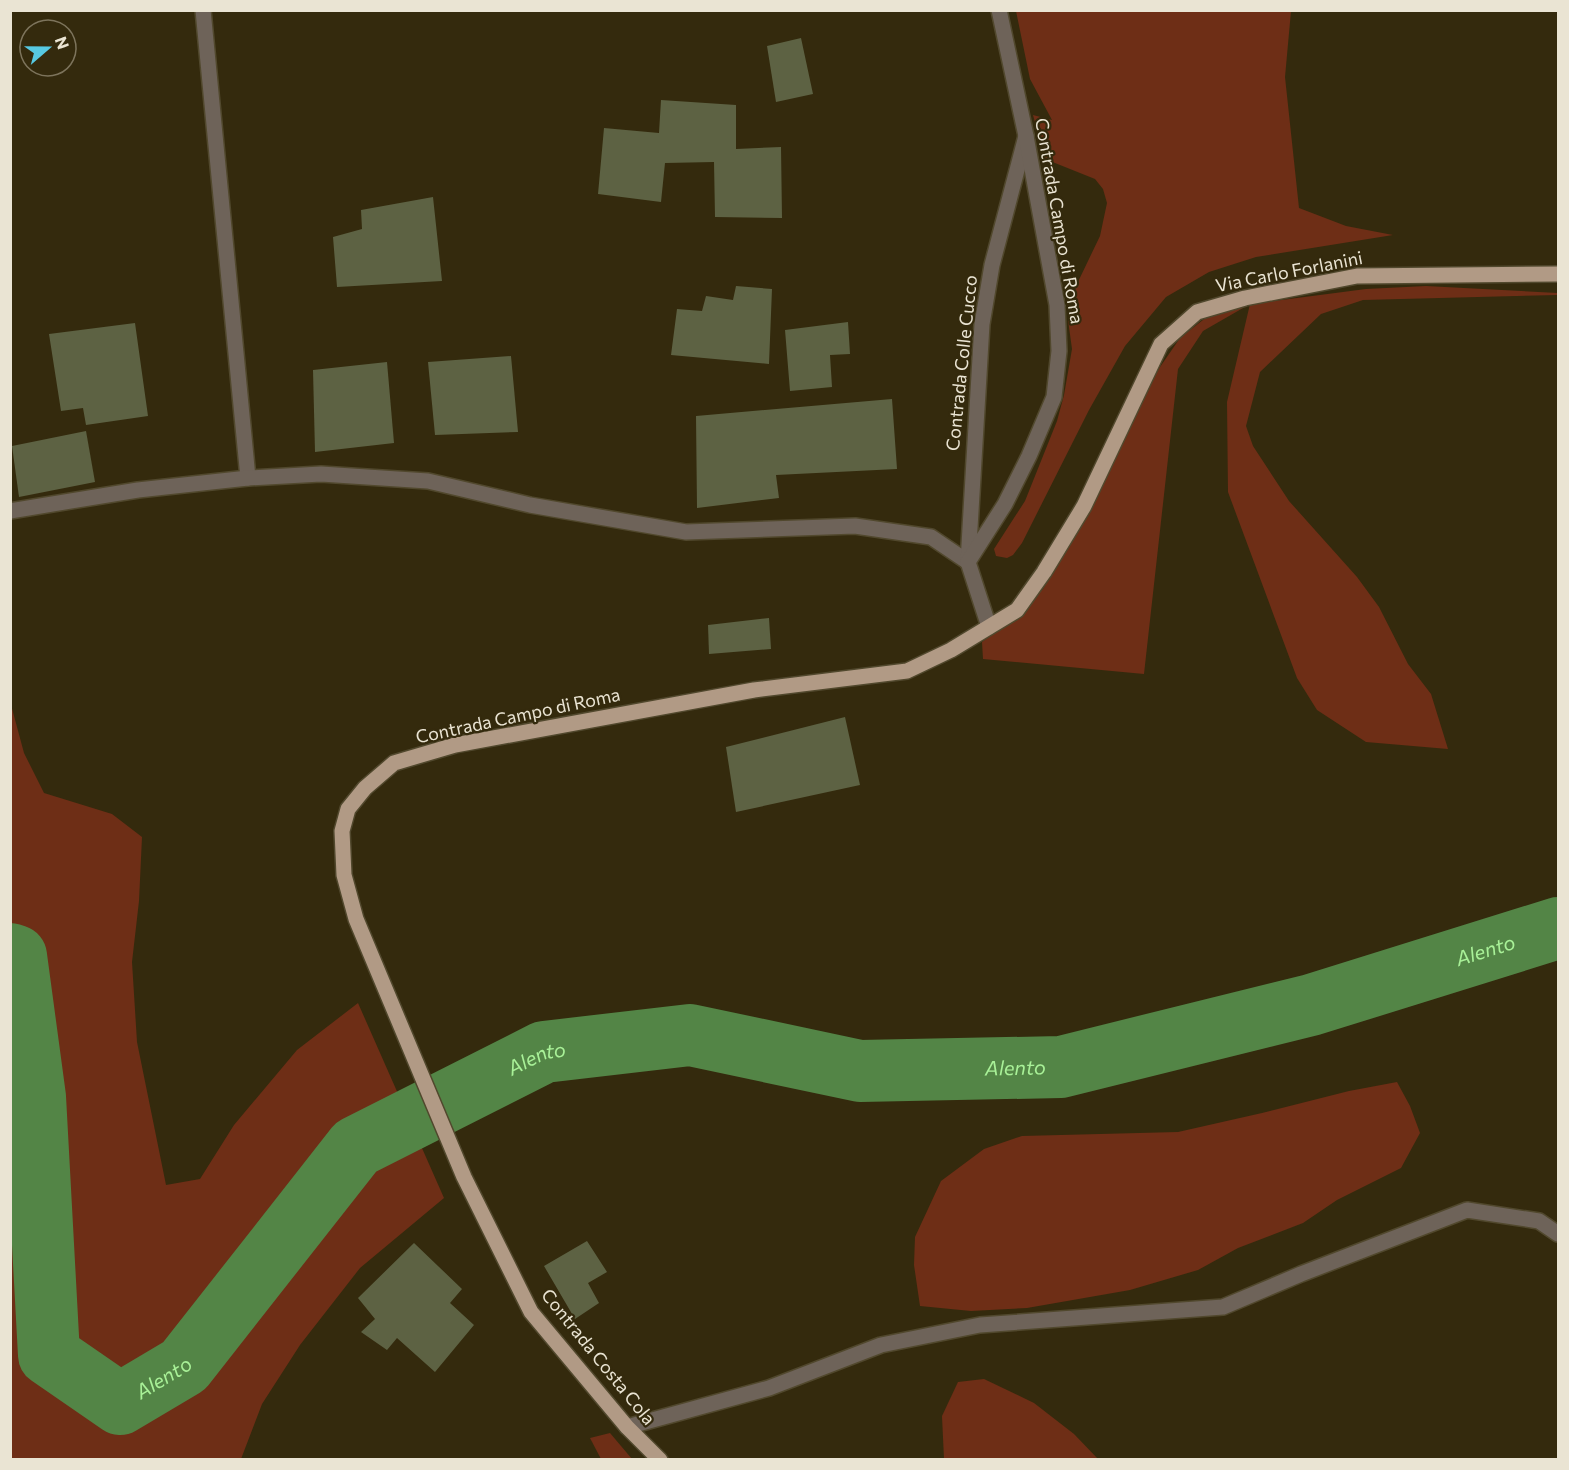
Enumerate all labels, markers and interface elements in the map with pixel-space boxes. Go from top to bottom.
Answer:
north arrow [18,18,78,78]
text: N [52,34,74,52]
street label: Contrada Campo di Roma [1031,116,1089,325]
street label: Via Carlo Forlanini [1213,246,1364,296]
street label: Contrada Colle Cucco [941,274,981,452]
street label: Contrada Campo di Roma [413,683,622,747]
water label: Alento [1452,929,1518,970]
water label: Alento [502,1037,567,1080]
water label: Alento [984,1054,1046,1080]
street label: Contrada Costa Cola [537,1284,660,1429]
water label: Alento [130,1353,197,1404]

